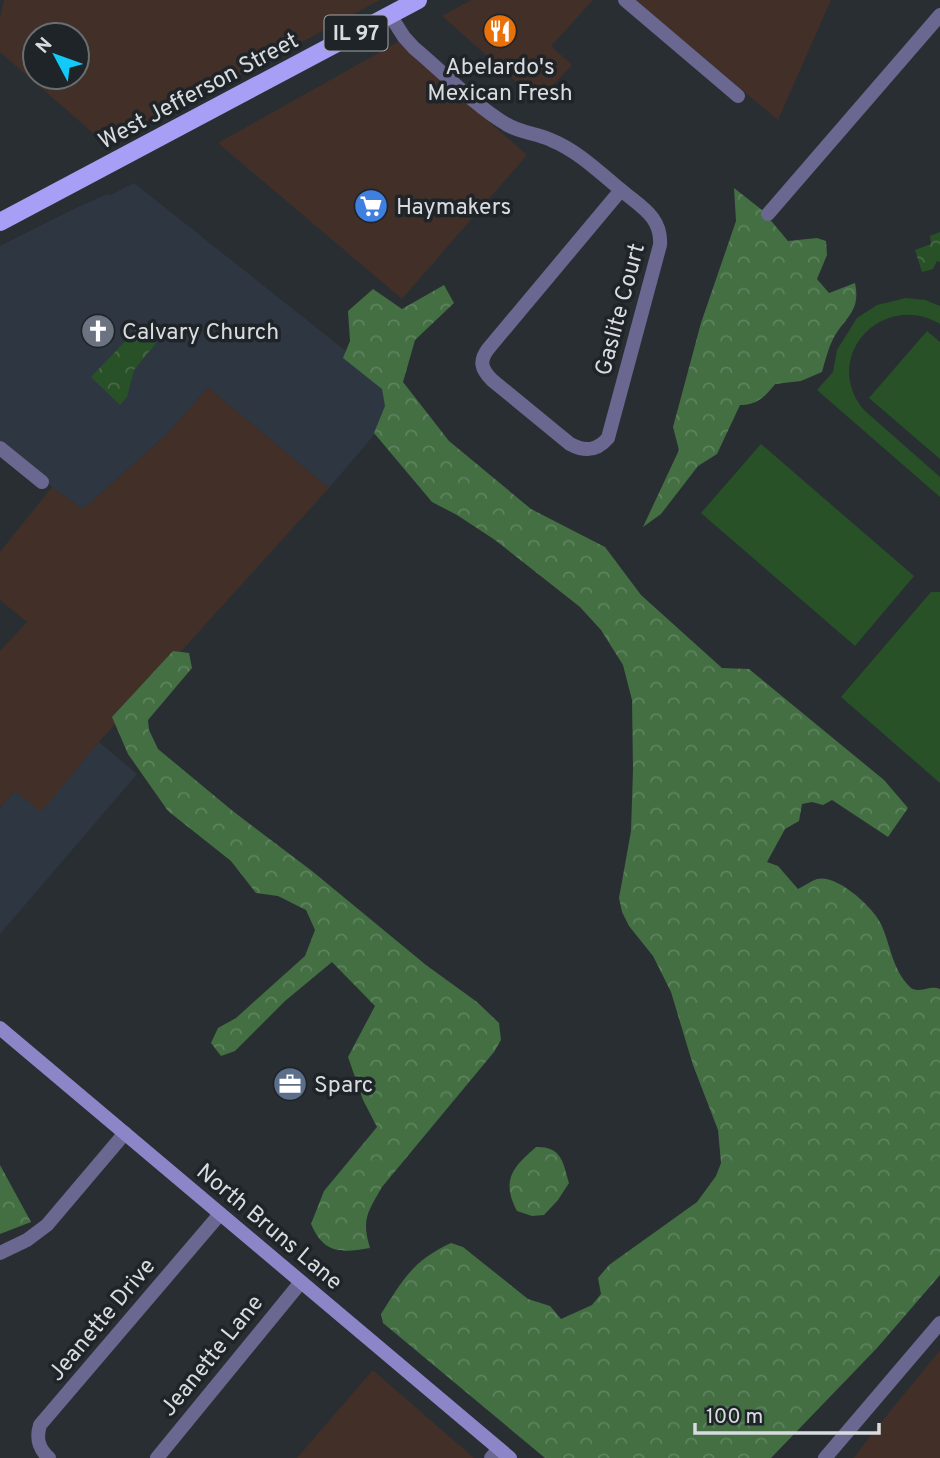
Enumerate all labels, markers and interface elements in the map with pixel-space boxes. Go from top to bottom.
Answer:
restaurant icon: Abelardo's Mexican Fresh [481,12,519,50]
road number: IL 97 [324,16,388,50]
north arrow [21,21,91,91]
street label: West Jefferson Street [94,27,304,157]
text: N [31,33,58,59]
place label: Abelardo's Mexican Fresh [427,54,573,109]
supermarket icon: Haymakers [352,187,390,225]
place label: Haymakers [396,194,511,223]
street label: Gaslite Court [590,240,653,379]
church icon: Calvary Church [79,312,117,350]
place label: Calvary Church [122,319,279,348]
office icon: Sparc [271,1065,309,1103]
place label: Sparc [314,1072,373,1101]
street label: North Bruns Lane [189,1158,347,1297]
street label: Jeanette Drive [43,1253,163,1388]
street label: Jeanette Lane [155,1290,271,1423]
scale bar [695,1392,879,1436]
text: 100 m [706,1404,763,1431]

